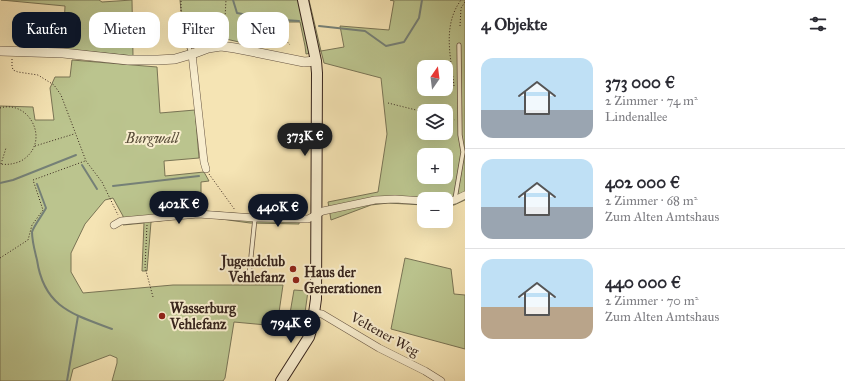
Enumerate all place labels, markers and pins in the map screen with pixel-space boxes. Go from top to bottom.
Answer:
pin: 373K € [272,123,338,157]
pin: 402K € [146,191,212,225]
pin: 440K € [245,194,311,228]
place label: Jugendclub Vehlefanz [219,253,286,286]
marker: Jugendclub Vehlefanz [288,264,298,274]
place label: Haus der Generationen [304,264,382,297]
marker: Haus der Generationen [291,275,301,285]
place label: Wasserburg Vehlefanz [169,300,236,333]
pin: 794K € [258,310,324,344]
marker: Wasserburg Vehlefanz [157,311,167,321]

